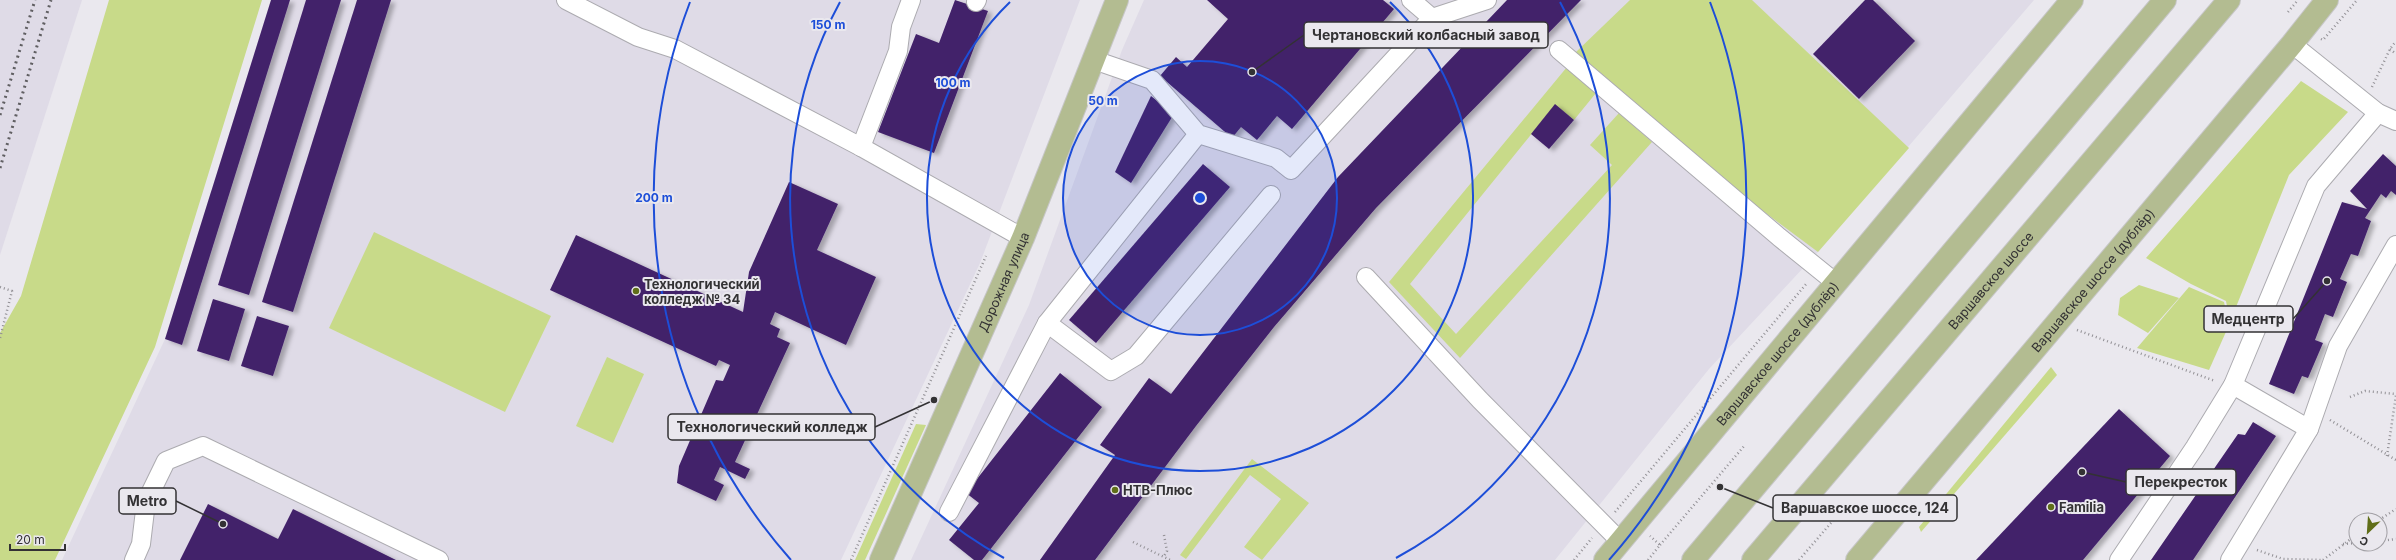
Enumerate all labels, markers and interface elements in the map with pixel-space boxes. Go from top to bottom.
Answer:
text: 150 m [811,17,845,32]
callout: Чертановский колбасный завод [1304,22,1548,48]
text: Чертановский колбасный завод [1312,26,1540,43]
text: 100 m [935,75,971,90]
text: 50 m [1088,93,1118,108]
text: 200 m [635,190,673,205]
centre of rings [1193,191,1207,205]
street label: Варшавское шоссе (дублёр) [2028,205,2158,355]
street label: Варшавское шоссе [1945,228,2037,333]
street label: Дорожная улица [975,230,1033,334]
place label: Технологический колледж № 34 [644,276,760,307]
street label: Варшавское шоссе (дублёр) [1713,278,1842,429]
marker: Технологический колледж № 34 [631,286,641,296]
callout: Медцентр [2204,306,2293,332]
text: Медцентр [2211,310,2285,327]
callout: Технологический колледж [668,414,875,440]
text: Технологический колледж [677,418,867,435]
callout: Перекресток [2126,469,2236,495]
text: Перекресток [2134,473,2228,490]
place label: НТВ-Плюс [1123,482,1193,498]
marker: НТВ-Плюс [1110,485,1120,495]
callout: Metro [119,488,176,514]
text: Metro [127,492,168,509]
callout: Варшавское шоссе, 124 [1773,495,1957,521]
text: Варшавское шоссе, 124 [1781,499,1949,516]
place label: Familia [2059,499,2104,515]
marker: Familia [2046,502,2056,512]
north arrow [2348,512,2388,552]
scale bar [10,526,65,552]
text: 20 m [16,532,45,547]
text: С [2357,533,2370,549]

